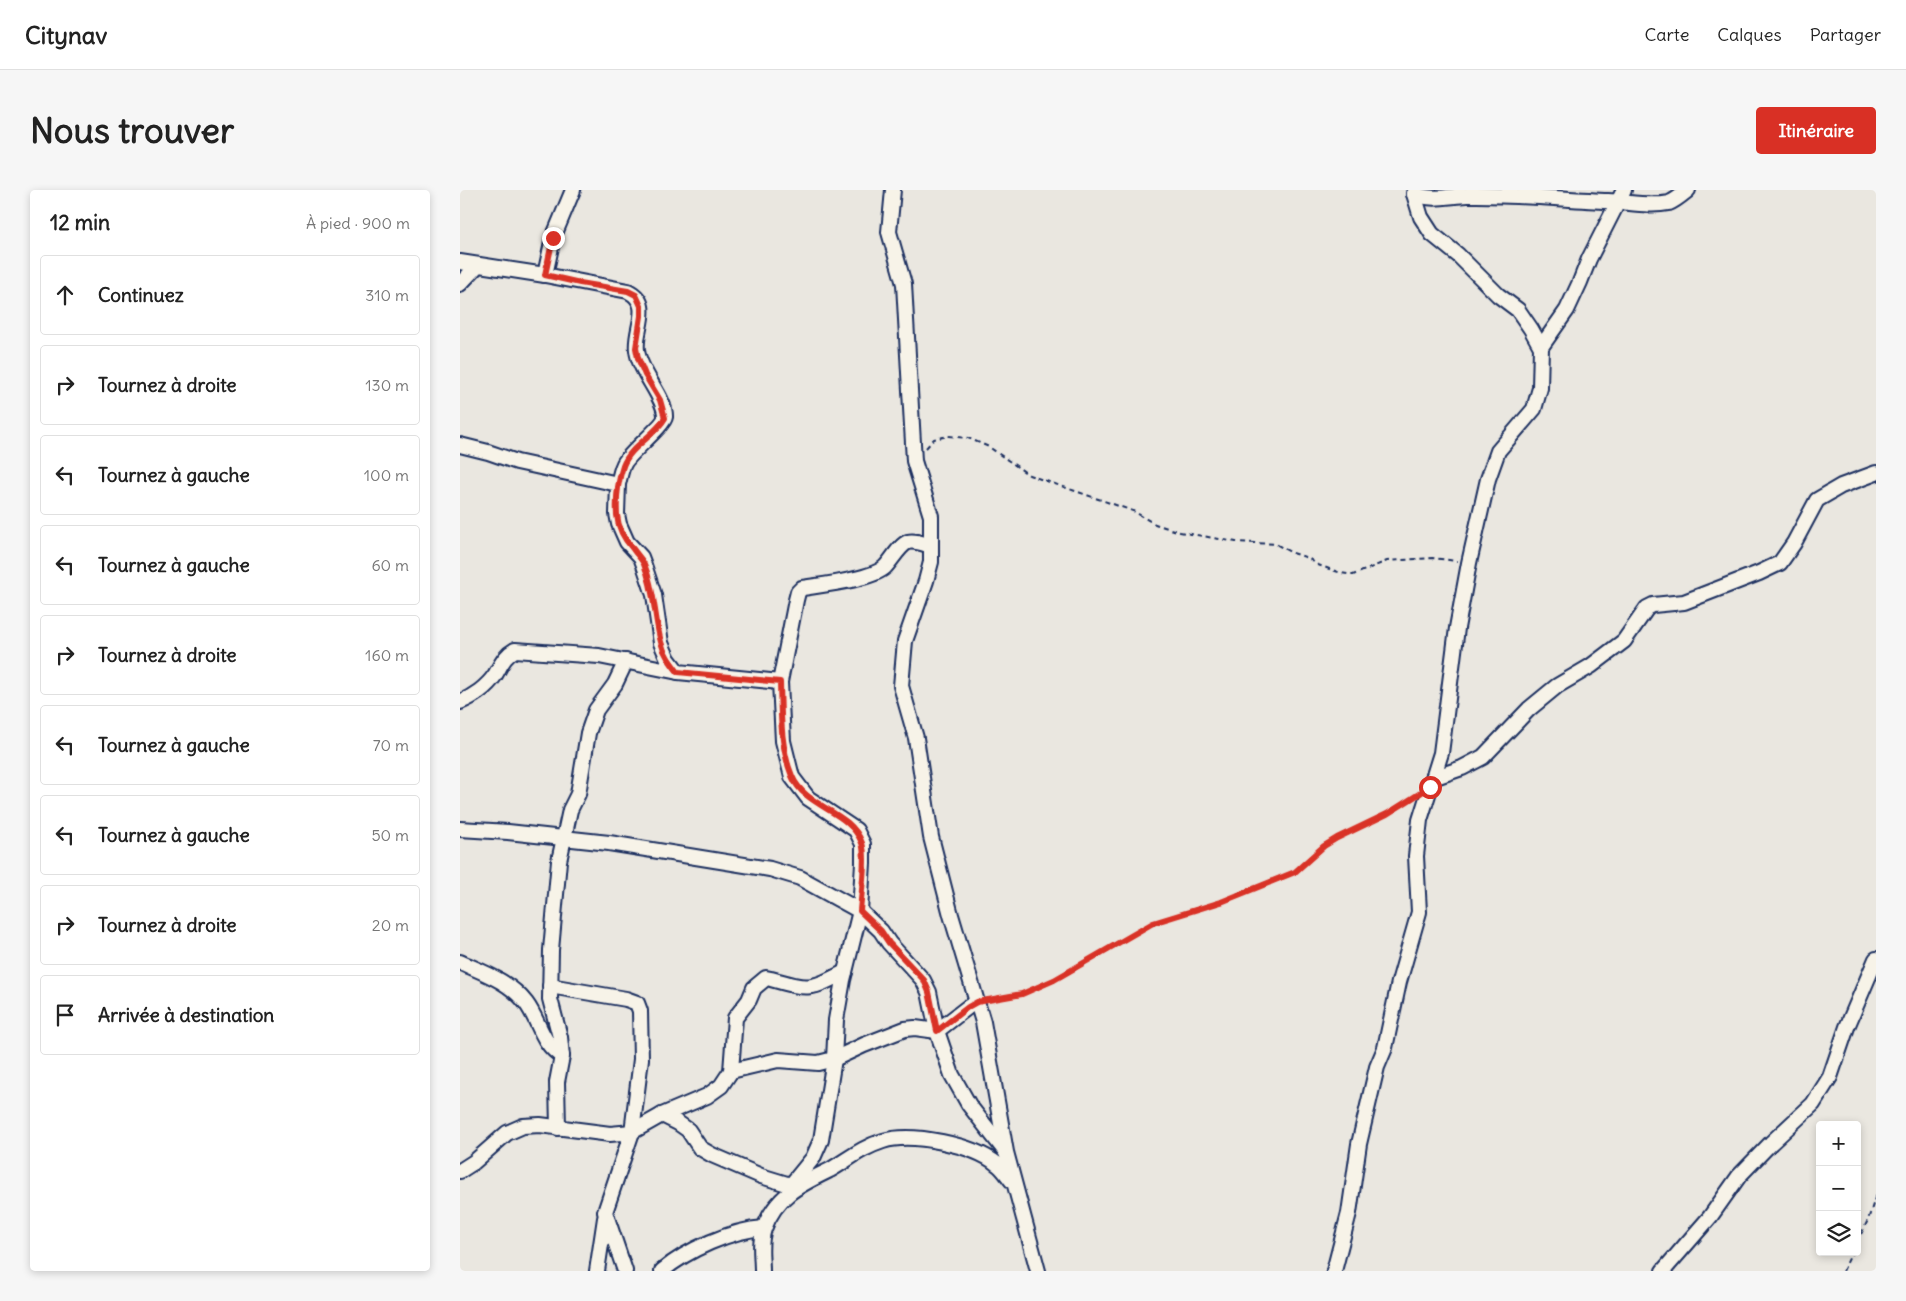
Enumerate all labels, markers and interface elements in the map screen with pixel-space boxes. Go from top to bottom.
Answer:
text: Citynav [25,20,107,50]
text: Carte [1644,23,1689,46]
text: Calques [1717,23,1782,46]
text: Partager [1810,23,1881,46]
button: Itinéraire [1756,107,1876,154]
text: Nous trouver [30,108,234,152]
text: 12 min [50,209,110,236]
text: À pied · 900 m [306,213,410,233]
route end [542,227,565,250]
icon: ahead [51,281,79,309]
text: Continuez [98,283,184,307]
text: 310 m [365,285,409,305]
icon: right [51,371,79,399]
text: Tournez à droite [98,373,237,397]
text: 130 m [365,375,409,395]
icon: left [51,461,79,489]
text: Tournez à gauche [98,463,250,487]
text: 100 m [364,465,409,485]
icon: left [51,551,79,579]
text: Tournez à gauche [98,553,250,577]
text: 60 m [371,555,409,575]
icon: right [51,641,79,669]
text: Tournez à droite [98,643,237,667]
text: 160 m [365,645,409,665]
icon: left [51,731,79,759]
text: Tournez à gauche [98,733,250,757]
text: 70 m [373,735,409,755]
route start [1419,776,1442,799]
icon: left [51,821,79,849]
text: Tournez à gauche [98,823,250,847]
text: 50 m [371,825,409,845]
icon: right [51,911,79,939]
text: Tournez à droite [98,913,237,937]
text: 20 m [372,915,409,935]
icon: arrive [51,1001,79,1029]
text: Arrivée à destination [98,1003,274,1027]
map controls [1816,1121,1861,1256]
button: + [1816,1121,1861,1166]
button: − [1816,1166,1861,1211]
button: layers [1816,1211,1861,1256]

